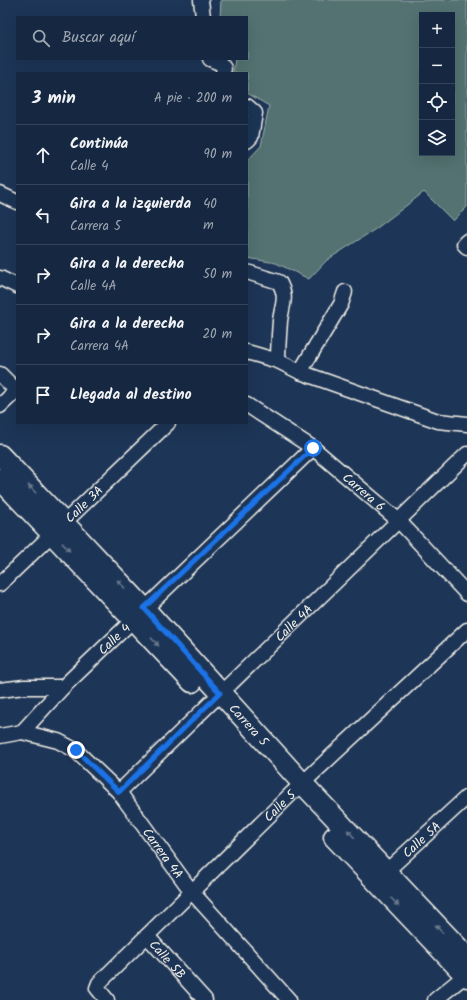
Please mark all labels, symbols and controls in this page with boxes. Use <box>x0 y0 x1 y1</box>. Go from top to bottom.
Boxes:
map controls <box>419 12 455 156</box>
button: + <box>419 12 455 48</box>
search box <box>16 16 248 60</box>
text: Buscar aquí <box>62 26 135 50</box>
icon: search <box>30 27 52 49</box>
button: − <box>419 48 455 84</box>
button: locate <box>419 84 455 120</box>
text: 3 min <box>32 85 76 112</box>
text: A pie · 200 m <box>154 88 232 109</box>
button: layers <box>419 120 455 156</box>
text: Continúa <box>70 132 128 156</box>
icon: ahead <box>32 144 54 166</box>
text: 90 m <box>204 144 232 165</box>
text: Calle 4 <box>70 156 108 177</box>
text: Gira a la izquierda <box>70 192 191 216</box>
text: 40 m <box>203 194 217 236</box>
icon: left <box>32 204 54 226</box>
text: Carrera 5 <box>70 216 121 237</box>
text: Gira a la derecha <box>70 252 184 276</box>
icon: right <box>32 264 54 286</box>
text: 50 m <box>203 264 232 285</box>
text: Calle 4A <box>70 276 116 297</box>
text: Gira a la derecha <box>70 312 184 336</box>
icon: right <box>32 324 54 346</box>
text: 20 m <box>202 324 232 345</box>
text: Carrera 4A <box>70 336 129 357</box>
text: Llegada al destino <box>70 383 192 407</box>
icon: arrive <box>32 384 54 406</box>
route start <box>304 439 322 457</box>
street label: Carrera 6 <box>337 468 390 517</box>
street label: Calle 3A <box>61 481 109 529</box>
one-way arrow <box>27 484 37 494</box>
one-way arrow <box>61 542 71 552</box>
one-way arrow <box>117 579 126 588</box>
street label: Calle 4A <box>270 600 318 647</box>
street label: Calle 4 <box>94 619 136 661</box>
one-way arrow <box>150 637 160 647</box>
street label: Carrera 5 <box>223 699 274 752</box>
route end <box>67 741 85 759</box>
street label: Calle 5 <box>259 785 302 828</box>
street label: Calle 5A <box>398 817 446 864</box>
street label: Carrera 4A <box>136 824 188 884</box>
one-way arrow <box>346 829 355 839</box>
one-way arrow <box>390 897 400 907</box>
one-way arrow <box>435 924 444 934</box>
street label: Calle 5B <box>143 936 190 984</box>

